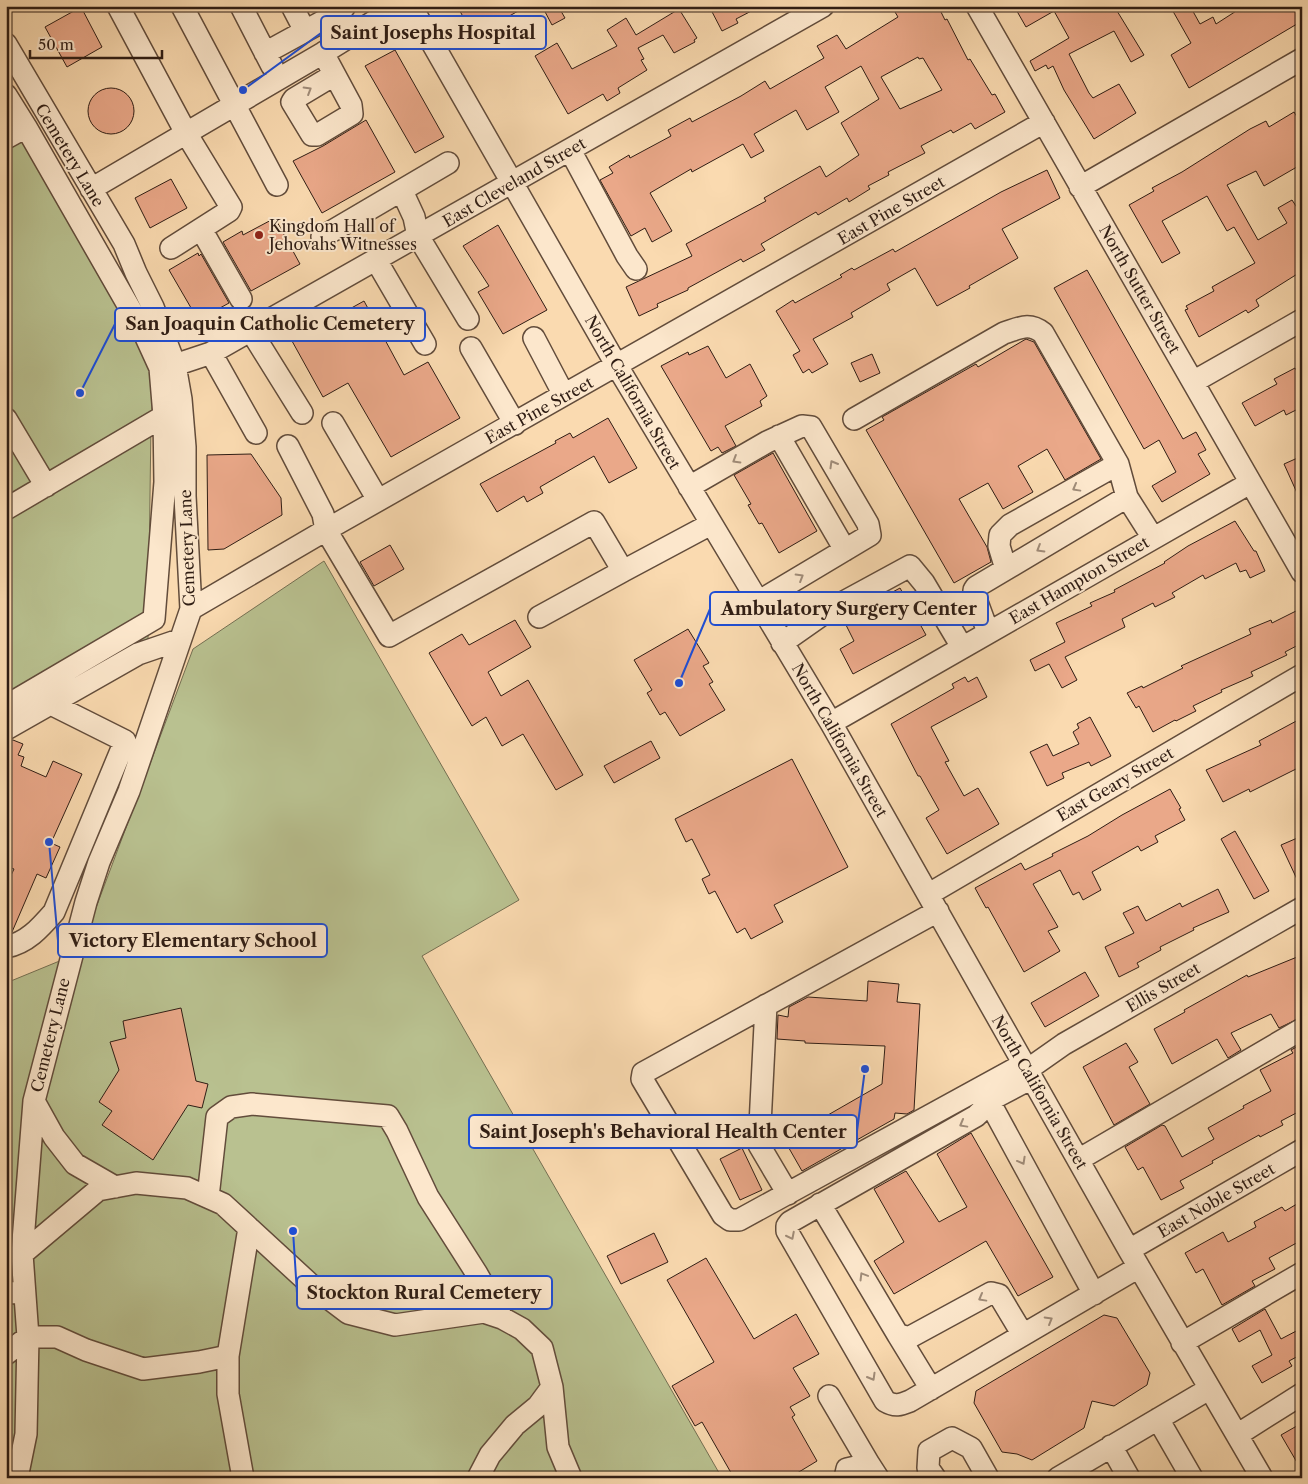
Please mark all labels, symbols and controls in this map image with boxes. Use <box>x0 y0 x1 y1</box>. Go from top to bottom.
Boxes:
callout: Saint Josephs Hospital <box>321 16 546 49</box>
text: Saint Josephs Hospital <box>330 22 536 44</box>
scale bar <box>30 28 162 60</box>
text: 50 m <box>38 35 74 54</box>
one-way arrow <box>303 87 312 97</box>
street label: Cemetery Lane <box>31 100 109 210</box>
street label: East Cleveland Street <box>439 133 589 231</box>
street label: East Pine Street <box>834 171 948 249</box>
place label: Kingdom Hall of Jehovahs Witnesses <box>266 216 417 254</box>
street label: North Sutter Street <box>1095 221 1185 357</box>
marker: Kingdom Hall of Jehovahs Witnesses <box>253 229 265 241</box>
callout: San Joaquin Catholic Cemetery <box>115 308 425 341</box>
street label: North California Street <box>581 311 685 473</box>
text: San Joaquin Catholic Cemetery <box>125 313 416 335</box>
street label: East Pine Street <box>482 372 597 448</box>
one-way arrow <box>733 454 742 464</box>
one-way arrow <box>829 460 839 469</box>
one-way arrow <box>1072 482 1081 492</box>
street label: Cemetery Lane <box>175 489 199 607</box>
street label: East Hampton Street <box>1006 532 1153 628</box>
one-way arrow <box>1037 542 1046 552</box>
one-way arrow <box>794 573 803 583</box>
callout: Ambulatory Surgery Center <box>710 592 988 625</box>
text: Ambulatory Surgery Center <box>720 598 977 620</box>
street label: North California Street <box>788 659 892 821</box>
street label: East Geary Street <box>1053 742 1177 825</box>
callout: Victory Elementary School <box>58 924 327 957</box>
text: Victory Elementary School <box>68 930 317 952</box>
street label: Ellis Street <box>1122 958 1204 1016</box>
street label: Cemetery Lane <box>26 976 74 1094</box>
street label: North California Street <box>988 1011 1092 1173</box>
callout: Saint Joseph's Behavioral Health Center <box>469 1115 857 1148</box>
one-way arrow <box>959 1118 968 1128</box>
text: Saint Joseph's Behavioral Health Center <box>479 1121 847 1143</box>
one-way arrow <box>1015 1156 1025 1165</box>
street label: East Noble Street <box>1154 1158 1278 1242</box>
one-way arrow <box>785 1231 795 1240</box>
one-way arrow <box>859 1272 869 1281</box>
callout: Stockton Rural Cemetery <box>297 1276 552 1309</box>
text: Stockton Rural Cemetery <box>307 1282 542 1304</box>
one-way arrow <box>978 1292 987 1302</box>
one-way arrow <box>1043 1316 1052 1326</box>
one-way arrow <box>865 1372 875 1381</box>

